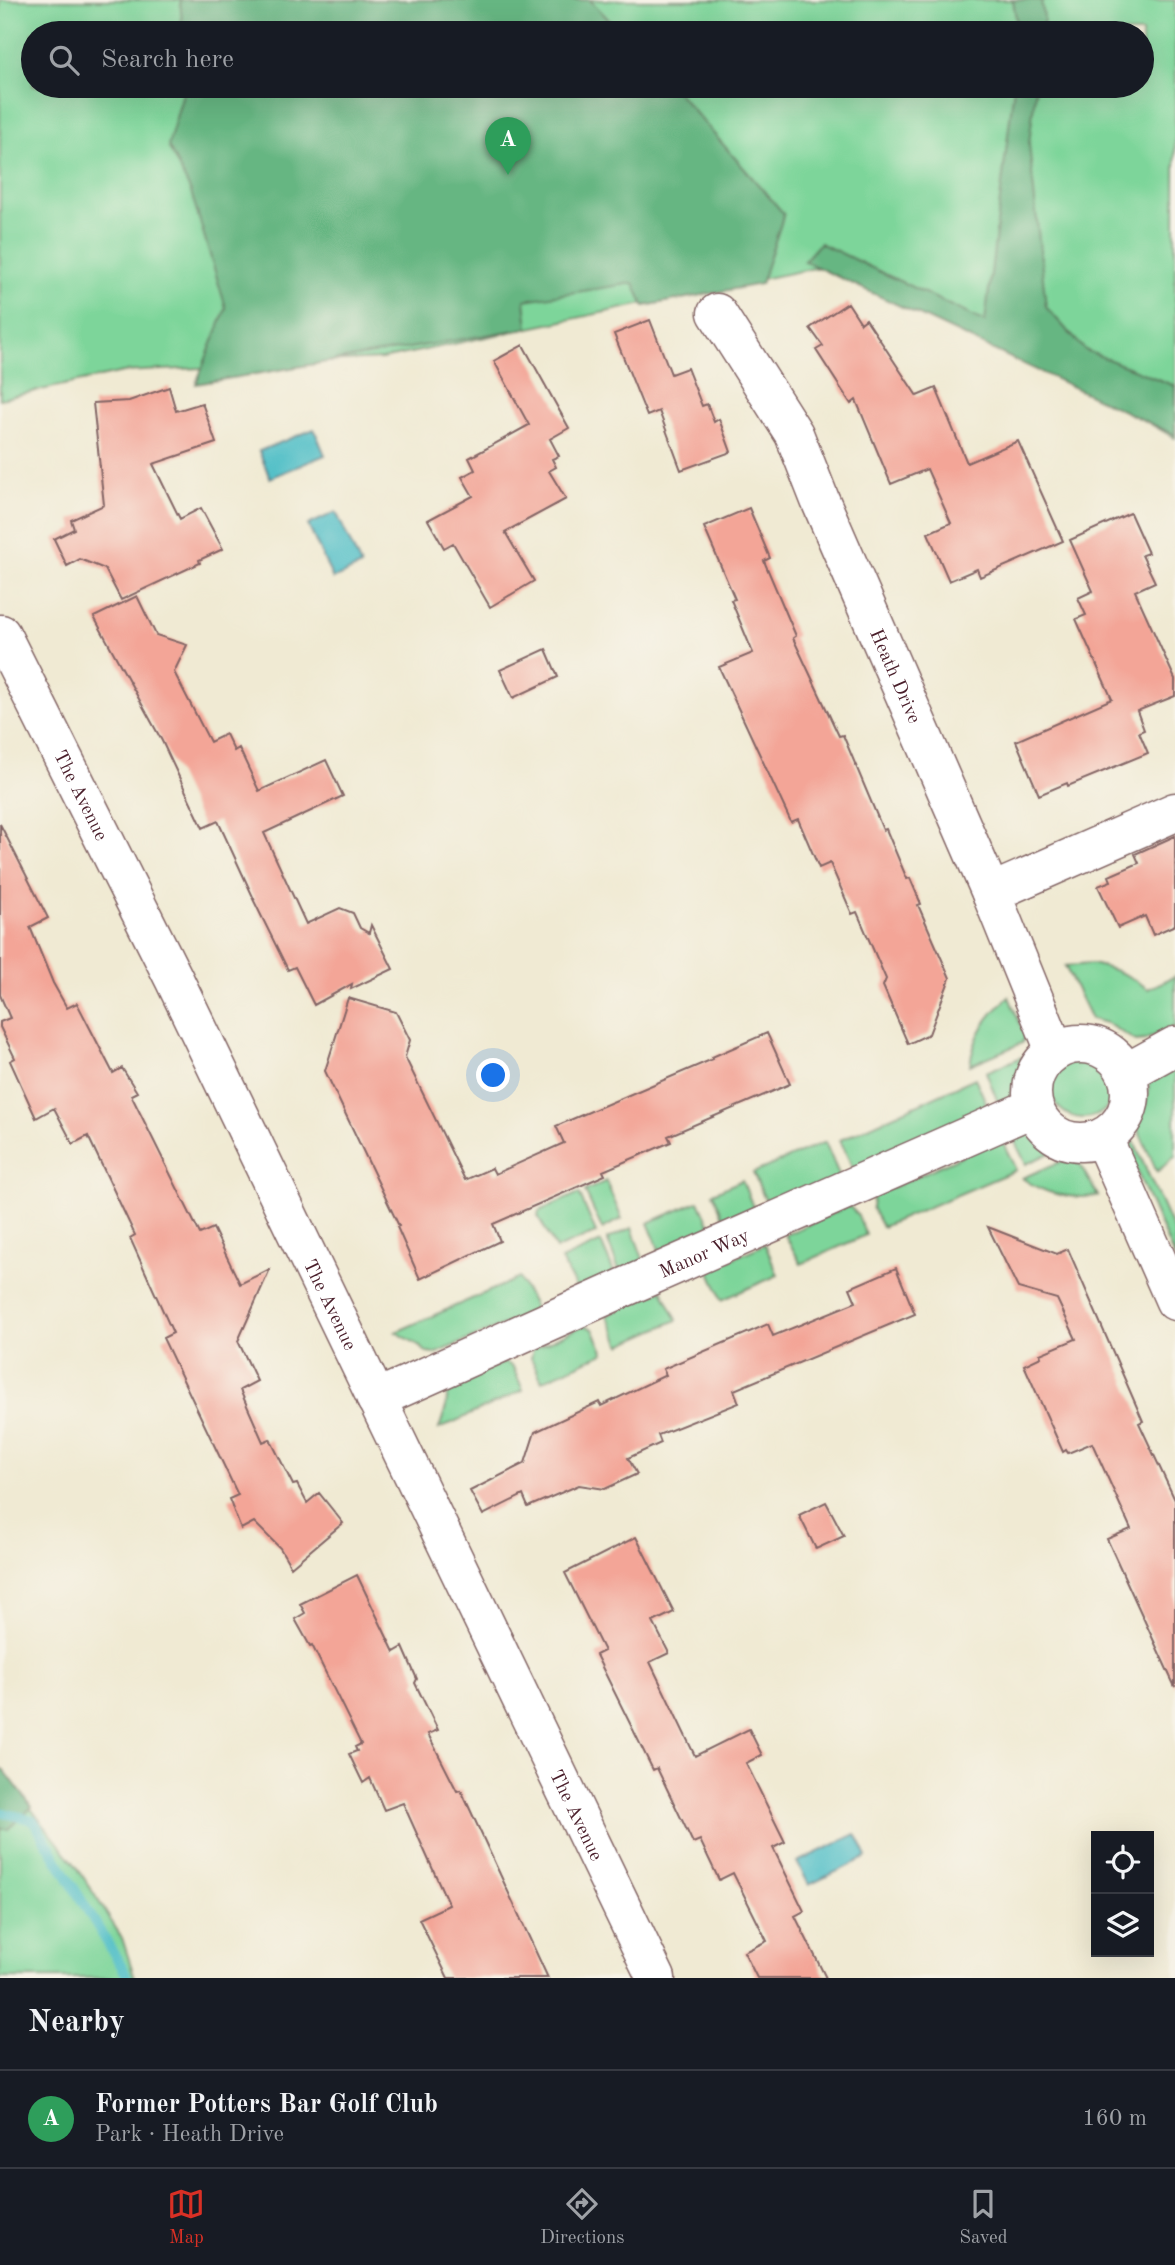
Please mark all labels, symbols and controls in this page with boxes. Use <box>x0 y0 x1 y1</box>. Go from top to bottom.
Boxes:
search box <box>21 21 1154 98</box>
icon: search <box>45 41 83 79</box>
text: Search here <box>101 47 234 73</box>
pin: A <box>485 117 531 175</box>
street label: Heath Drive <box>865 627 923 727</box>
street label: The Avenue <box>49 748 110 844</box>
your location <box>476 1058 510 1092</box>
street label: Manor Way <box>657 1227 753 1283</box>
street label: The Avenue <box>299 1257 359 1354</box>
street label: The Avenue <box>545 1767 605 1864</box>
map controls <box>1091 1831 1154 1957</box>
button: locate <box>1091 1831 1154 1894</box>
button: layers <box>1091 1894 1154 1957</box>
text: Nearby <box>28 2008 125 2038</box>
text: Former Potters Bar Golf Club <box>95 2092 438 2118</box>
text: A <box>42 2107 60 2130</box>
text: 160 m <box>1082 2107 1147 2130</box>
text: Park · Heath Drive <box>95 2123 284 2146</box>
tab: Map <box>167 2185 205 2250</box>
tab: Directions <box>540 2185 625 2250</box>
tab: Saved <box>959 2185 1008 2250</box>

